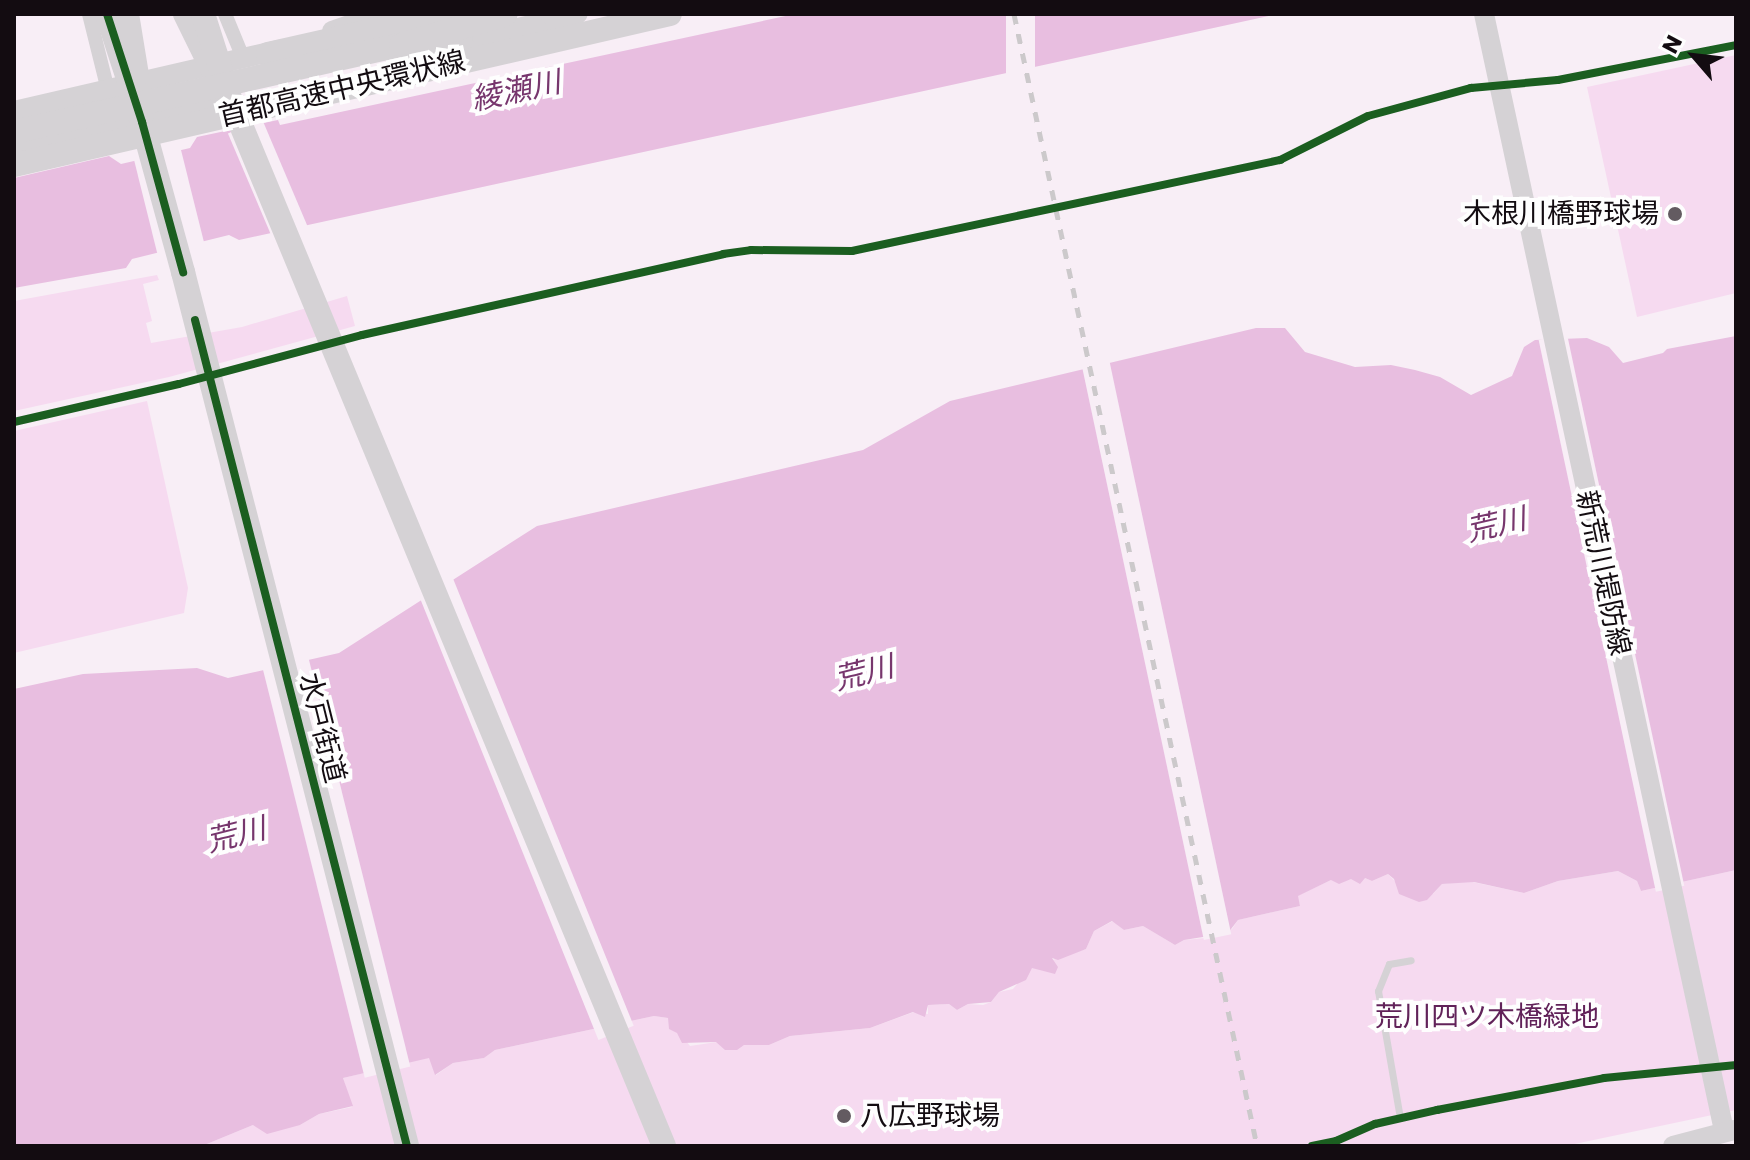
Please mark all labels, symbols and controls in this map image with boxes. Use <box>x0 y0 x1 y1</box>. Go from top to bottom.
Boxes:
north arrow <box>1654 16 1734 96</box>
text: N <box>1655 30 1690 59</box>
street label: 首都高速中央環状線 <box>215 44 469 134</box>
water label: 綾瀬川 <box>468 64 564 118</box>
place label: 木根川橋野球場 <box>1463 197 1659 231</box>
marker: 木根川橋野球場 <box>1666 205 1684 223</box>
street label: 新荒川堤防線 <box>1569 487 1637 659</box>
water label: 荒川 <box>1463 501 1529 549</box>
water label: 荒川 <box>831 648 897 698</box>
street label: 水戸街道 <box>292 670 352 786</box>
water label: 荒川 <box>203 810 269 860</box>
park label: 荒川四ツ木橋緑地 <box>1375 1000 1599 1034</box>
place label: 八広野球場 <box>860 1099 1000 1133</box>
marker: 八広野球場 <box>835 1107 853 1125</box>

